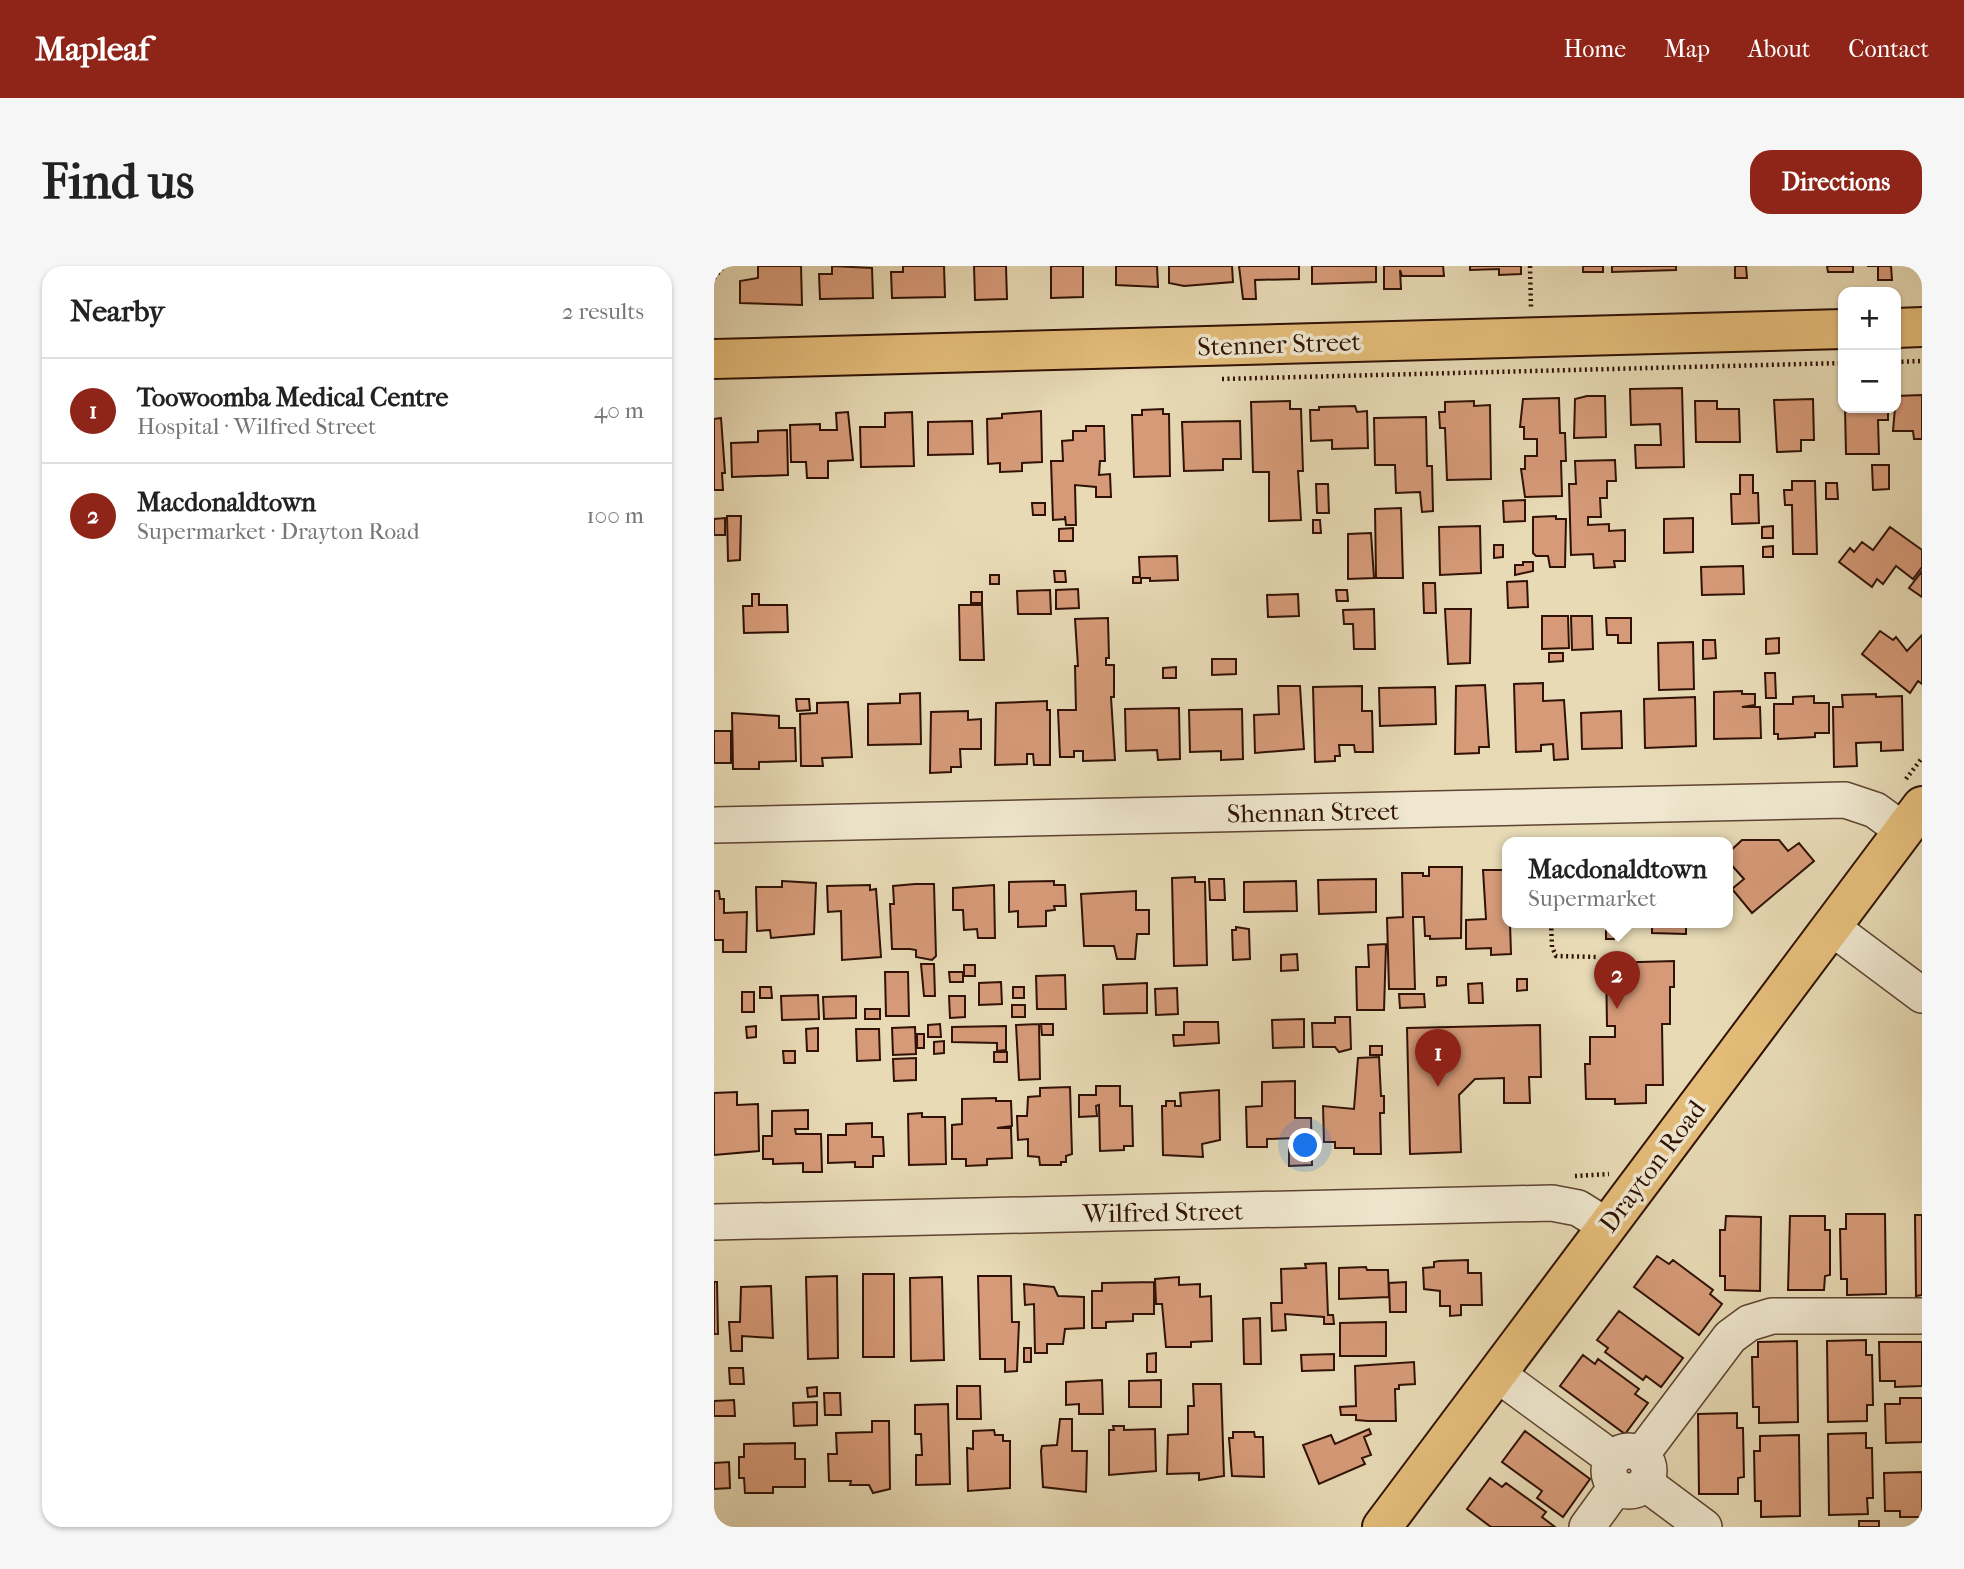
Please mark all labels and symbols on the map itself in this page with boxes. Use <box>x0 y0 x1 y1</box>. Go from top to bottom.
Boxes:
street label: Stenner Street <box>1197 326 1362 363</box>
street label: Shennan Street <box>1227 795 1400 830</box>
pin: 2 <box>1594 951 1640 1009</box>
pin: 1 <box>1415 1029 1461 1087</box>
street label: Drayton Road <box>1593 1094 1713 1238</box>
your location <box>1288 1128 1322 1162</box>
street label: Wilfred Street <box>1081 1196 1244 1229</box>

